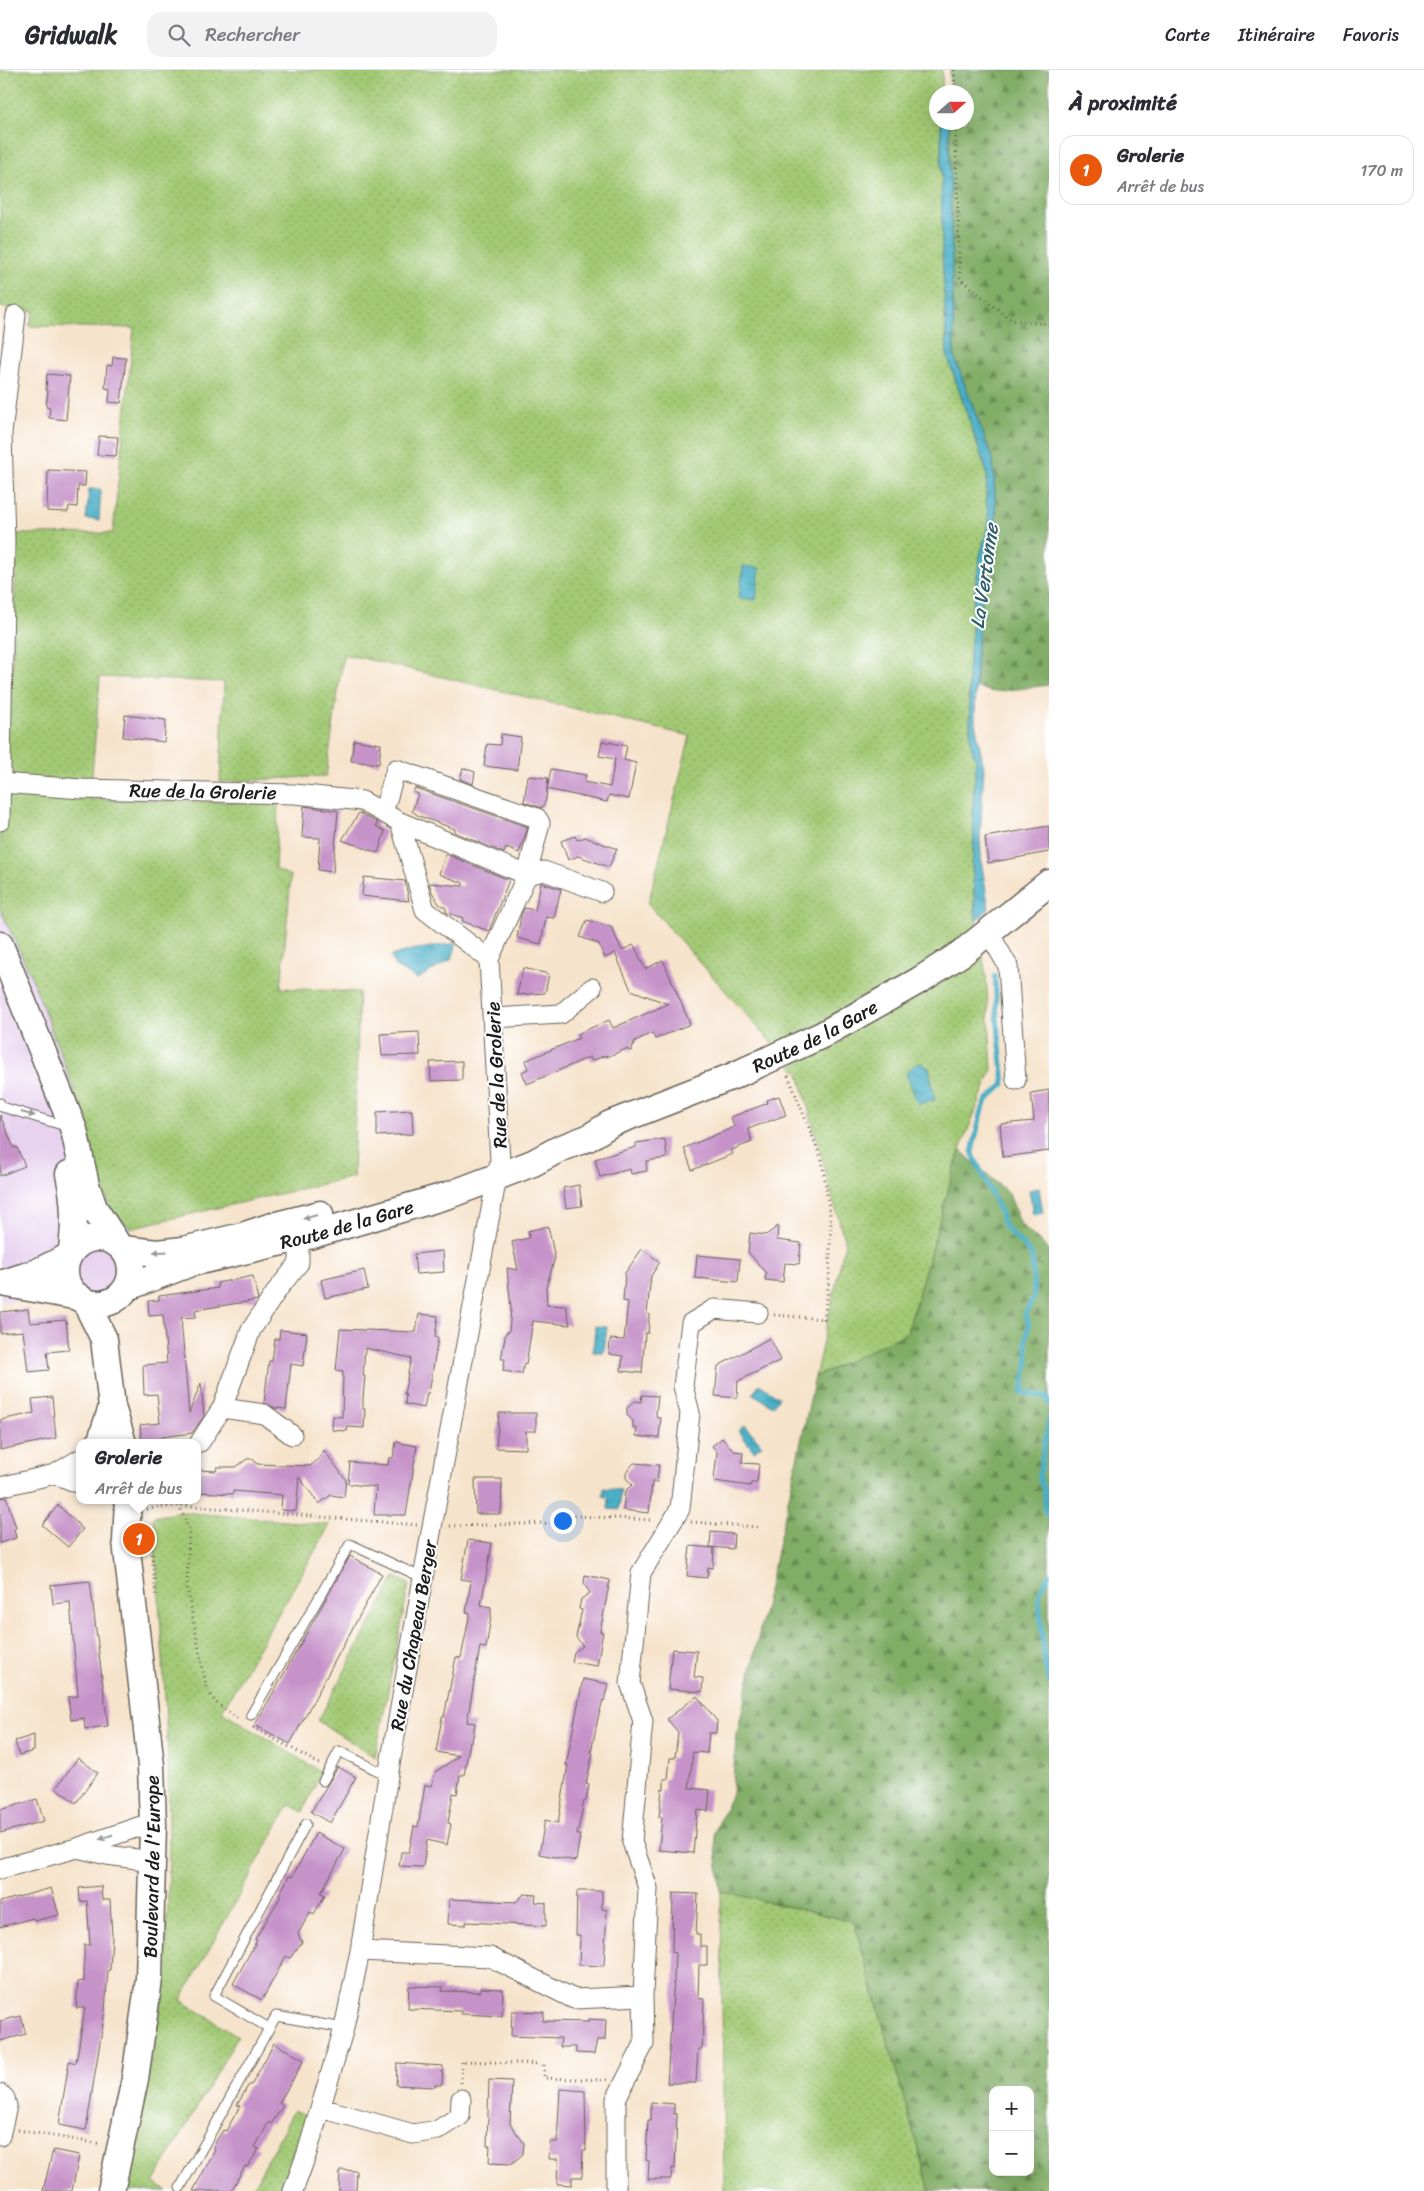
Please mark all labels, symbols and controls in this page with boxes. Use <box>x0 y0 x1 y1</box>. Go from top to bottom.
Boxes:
search box <box>147 12 497 57</box>
text: Gridwalk <box>25 14 117 56</box>
text: Rechercher <box>205 18 300 51</box>
text: Carte <box>1165 19 1210 51</box>
text: Itinéraire <box>1238 19 1315 51</box>
text: Favoris <box>1343 19 1399 51</box>
icon: search <box>165 21 193 49</box>
text: À proximité <box>1069 84 1177 122</box>
north arrow <box>929 85 974 130</box>
text: Grolerie <box>1117 139 1184 172</box>
text: 1 <box>1083 156 1089 185</box>
text: 170 m <box>1360 156 1403 185</box>
text: Arrêt de bus <box>1117 172 1204 201</box>
water label: La Vertonne <box>960 520 1009 631</box>
street label: Rue de la Grolerie <box>129 774 277 809</box>
street label: Route de la Gare <box>747 991 884 1082</box>
street label: Rue de la Grolerie <box>476 1000 517 1149</box>
one-way arrow <box>21 1111 36 1119</box>
street label: Route de la Gare <box>277 1190 418 1259</box>
one-way arrow <box>302 1213 317 1221</box>
one-way arrow <box>152 1248 168 1256</box>
popup <box>76 1439 201 1504</box>
text: Grolerie <box>95 1441 162 1474</box>
text: Arrêt de bus <box>95 1474 182 1503</box>
your location <box>550 1508 576 1534</box>
pin: 1 <box>123 1520 155 1558</box>
street label: Rue du Chapeau Berger <box>380 1536 447 1733</box>
street label: Boulevard de l'Europe <box>134 1774 170 1958</box>
one-way arrow <box>98 1833 113 1841</box>
map controls <box>989 2086 1034 2176</box>
button: + <box>989 2086 1034 2131</box>
button: − <box>989 2131 1034 2176</box>

